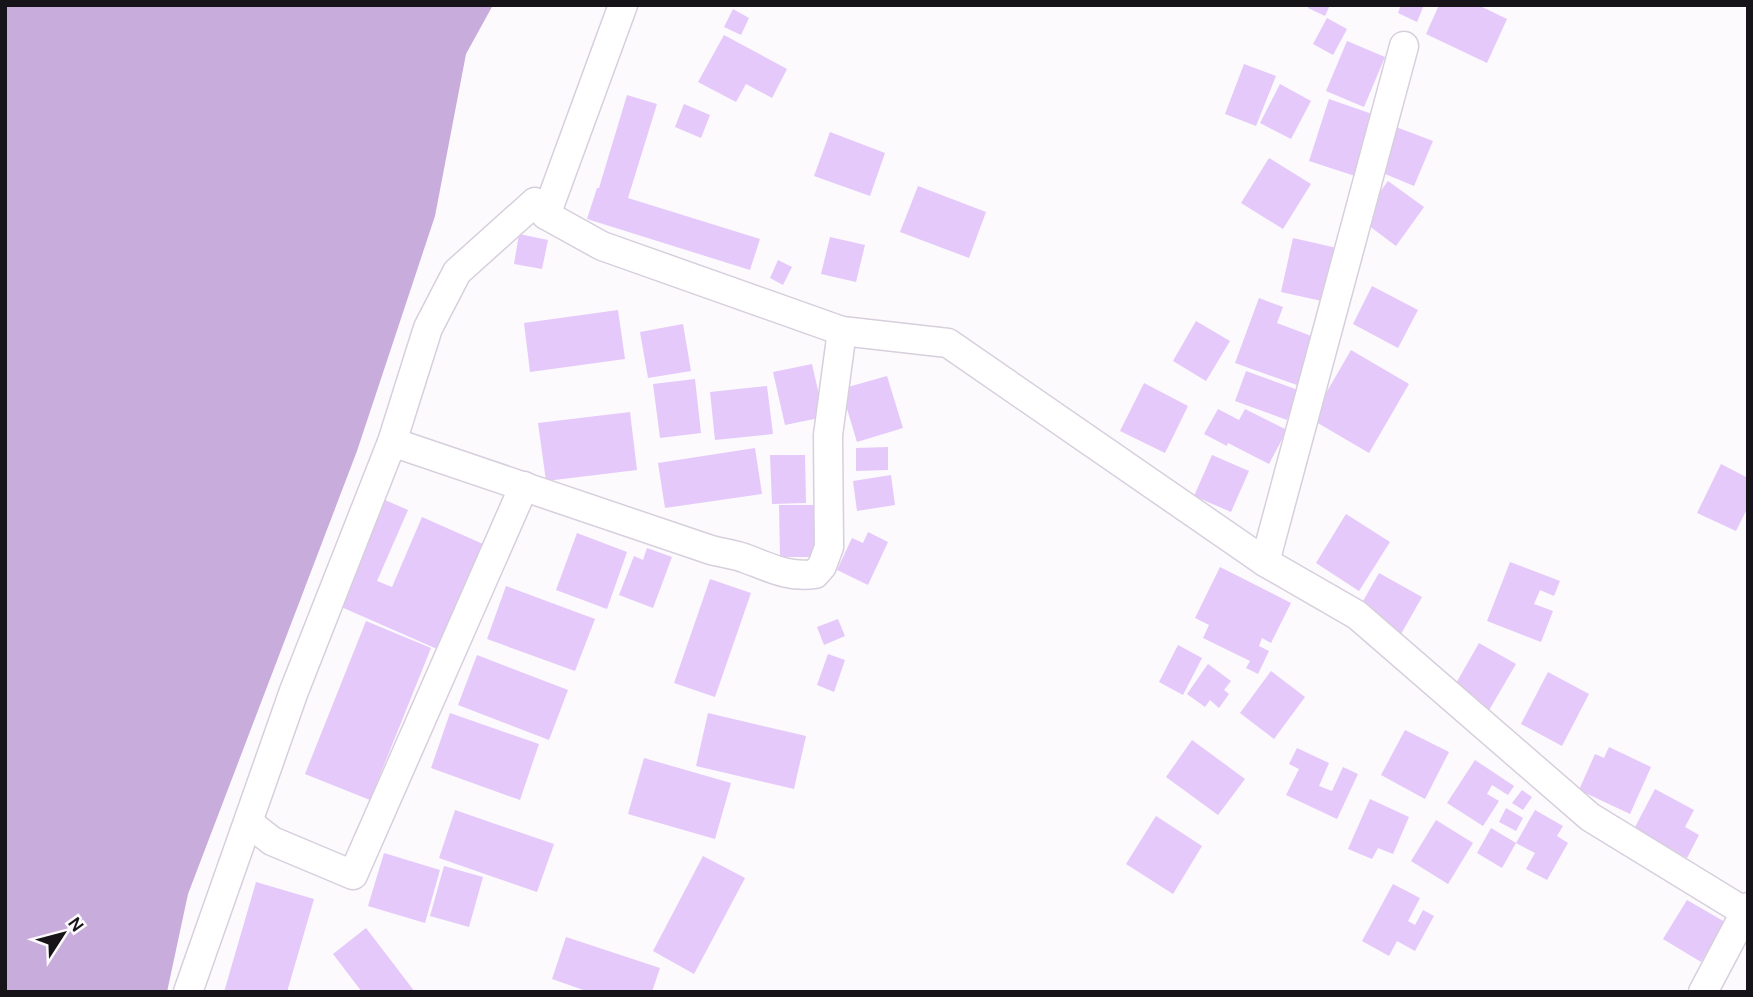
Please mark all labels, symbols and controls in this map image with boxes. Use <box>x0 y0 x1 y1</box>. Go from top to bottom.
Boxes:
north arrow <box>28 899 98 969</box>
text: N <box>63 913 89 937</box>

